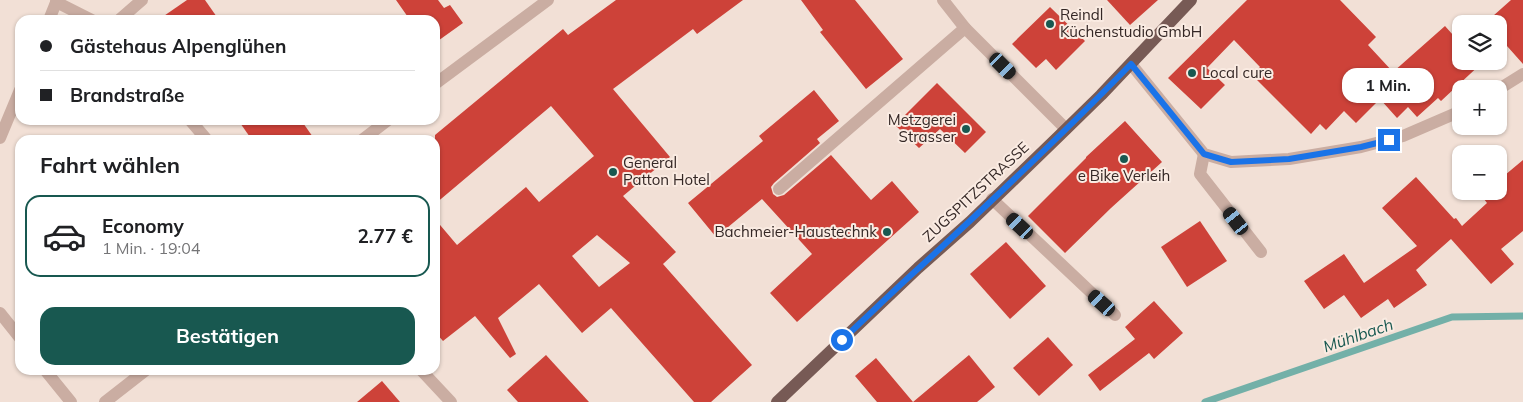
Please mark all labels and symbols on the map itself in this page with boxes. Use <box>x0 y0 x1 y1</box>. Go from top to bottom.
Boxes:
place label: Reindl Küchenstudio GmbH <box>1060 5 1202 41</box>
marker: Reindl Küchenstudio GmbH <box>1044 18 1056 30</box>
car <box>987 50 1018 82</box>
place label: Local cure <box>1202 63 1272 82</box>
marker: Local cure <box>1186 67 1198 79</box>
callout: 1 Min. <box>1343 68 1435 102</box>
place label: Metzgerei Strasser <box>888 110 957 146</box>
marker: Metzgerei Strasser <box>960 123 972 135</box>
route end <box>1378 129 1400 151</box>
street label: ZUGSPITZSTRASSE <box>919 137 1033 246</box>
place label: General Patton Hotel <box>623 153 710 189</box>
marker: e Bike Verleih <box>1118 153 1130 165</box>
marker: General Patton Hotel <box>607 166 619 178</box>
place label: e Bike Verleih <box>1078 166 1170 185</box>
car <box>1220 205 1251 237</box>
car <box>1003 210 1036 242</box>
place label: Bachmeier-Haustechnk <box>714 222 877 241</box>
marker: Bachmeier-Haustechnk <box>881 226 893 238</box>
car <box>1085 287 1118 319</box>
water label: Mühlbach <box>1320 314 1396 356</box>
route start <box>831 329 853 351</box>

